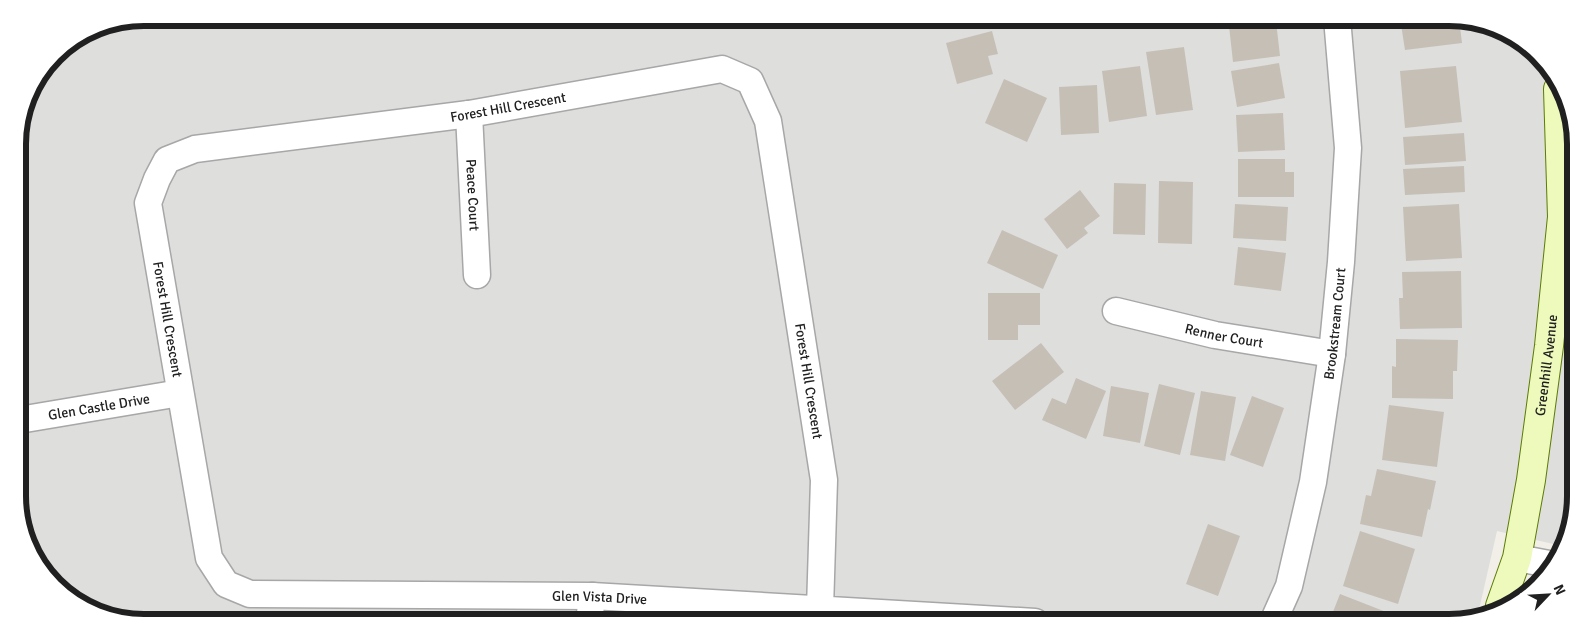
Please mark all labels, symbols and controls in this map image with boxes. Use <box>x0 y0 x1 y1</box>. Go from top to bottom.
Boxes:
street label: Forest Hill Crescent <box>449 89 567 126</box>
street label: Peace Court <box>462 159 483 231</box>
street label: Forest Hill Crescent <box>149 260 186 379</box>
street label: Brookstream Court <box>1320 267 1349 381</box>
street label: Greenhill Avenue <box>1532 314 1561 417</box>
street label: Renner Court <box>1183 320 1265 352</box>
street label: Forest Hill Crescent <box>791 322 826 440</box>
street label: Glen Castle Drive <box>47 390 151 424</box>
north arrow <box>1523 570 1573 620</box>
text: N <box>1550 582 1569 598</box>
street label: Glen Vista Drive <box>552 588 648 608</box>

